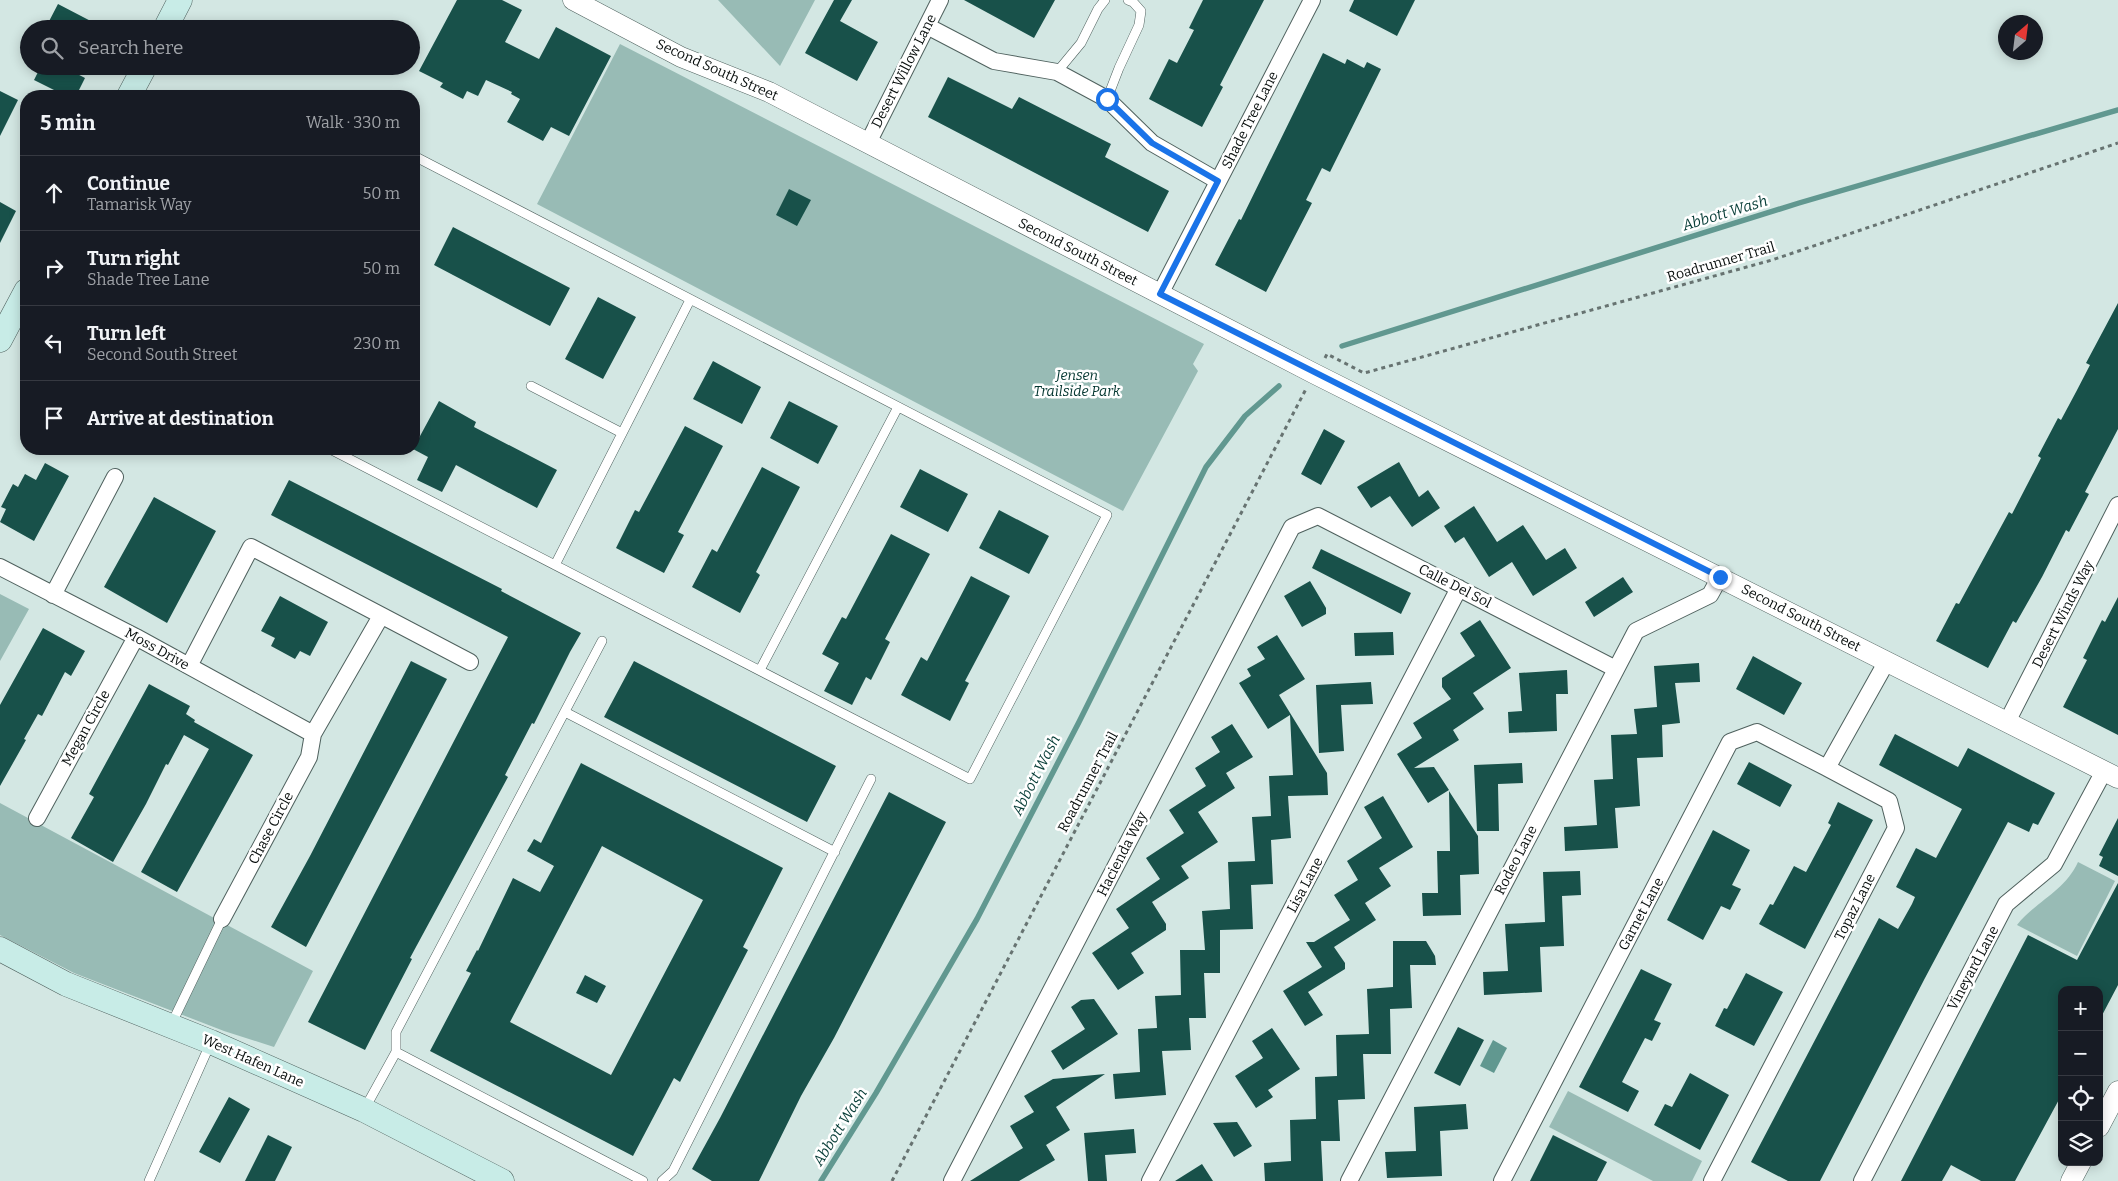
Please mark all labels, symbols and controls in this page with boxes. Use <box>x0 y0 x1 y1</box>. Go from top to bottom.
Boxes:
street label: Desert Willow Lane <box>868 11 940 131</box>
north arrow <box>1998 15 2043 60</box>
search box <box>20 20 420 75</box>
icon: search <box>38 34 66 62</box>
street label: Second South Street <box>653 35 781 105</box>
text: Search here <box>78 36 183 59</box>
street label: Shade Tree Lane <box>1218 68 1282 172</box>
route start <box>1096 88 1119 111</box>
text: 5 min <box>40 110 96 136</box>
text: Walk · 330 m <box>306 113 400 132</box>
text: Continue <box>87 172 170 195</box>
icon: ahead <box>40 179 68 207</box>
text: 50 m <box>363 184 400 203</box>
water label: Abbott Wash <box>1679 192 1770 235</box>
text: Tamarisk Way <box>87 195 192 214</box>
street label: Second South Street <box>1015 215 1141 289</box>
street label: Roadrunner Trail <box>1665 238 1777 286</box>
text: Turn right <box>87 247 180 270</box>
icon: right <box>40 254 68 282</box>
text: 50 m <box>363 259 400 278</box>
text: Shade Tree Lane <box>87 270 209 289</box>
text: Turn left <box>87 322 166 345</box>
icon: left <box>40 329 68 357</box>
text: 230 m <box>353 334 400 353</box>
text: Second South Street <box>87 345 238 364</box>
park label: Jensen Trailside Park <box>1034 367 1121 400</box>
icon: arrive <box>40 404 68 432</box>
text: Arrive at destination <box>87 407 274 430</box>
street label: Desert Winds Way <box>2029 557 2098 671</box>
street label: Calle Del Sol <box>1416 560 1494 612</box>
route end <box>1709 566 1732 589</box>
street label: Second South Street <box>1738 581 1864 655</box>
street label: Moss Drive <box>122 624 192 674</box>
street label: Megan Circle <box>58 687 114 769</box>
street label: Roadrunner Trail <box>1054 729 1122 835</box>
water label: Abbott Wash <box>1008 732 1064 819</box>
street label: Chase Circle <box>245 789 297 867</box>
street label: Hacienda Way <box>1093 808 1151 899</box>
street label: Rodeo Lane <box>1491 822 1541 898</box>
street label: Lisa Lane <box>1283 854 1327 916</box>
street label: Topaz Lane <box>1831 871 1879 943</box>
street label: Garnet Lane <box>1615 875 1667 953</box>
street label: Vineyard Lane <box>1944 923 2002 1013</box>
map controls <box>2058 986 2103 1166</box>
button: + <box>2058 986 2103 1031</box>
street label: West Hafen Lane <box>199 1031 307 1091</box>
button: − <box>2058 1031 2103 1076</box>
button: locate <box>2058 1076 2103 1121</box>
water label: Abbott Wash <box>809 1085 871 1170</box>
button: layers <box>2058 1121 2103 1166</box>

